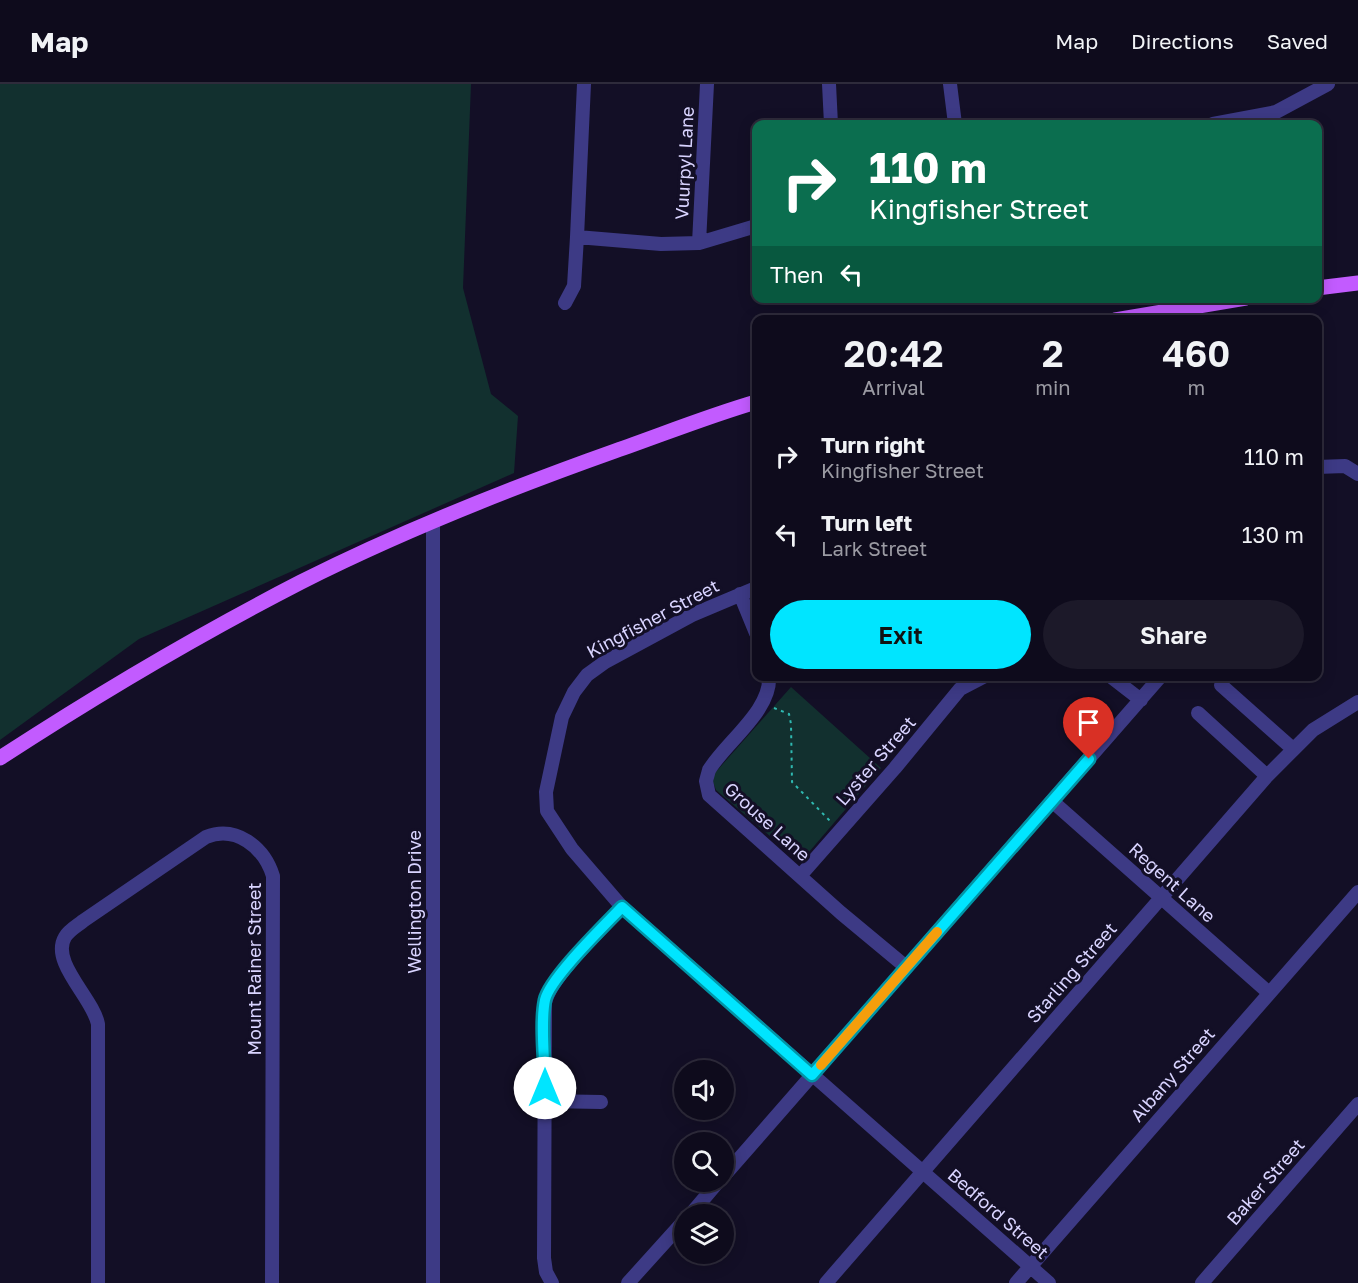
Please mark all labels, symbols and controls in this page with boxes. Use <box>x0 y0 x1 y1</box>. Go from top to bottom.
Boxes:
text: Map <box>30 25 88 58</box>
text: Map <box>1055 28 1098 54</box>
text: Directions <box>1131 28 1234 54</box>
text: Saved <box>1267 28 1328 54</box>
street label: Vuurpyl Lane <box>670 106 698 220</box>
text: 110 m <box>869 142 987 192</box>
icon: right <box>770 144 848 222</box>
text: Kingfisher Street <box>869 193 1089 225</box>
icon: left <box>835 258 868 291</box>
text: Then <box>770 261 823 288</box>
text: 20:42 <box>844 332 944 375</box>
text: 2 <box>1042 332 1064 375</box>
text: 460 <box>1162 332 1230 375</box>
text: Arrival <box>862 375 925 399</box>
text: min <box>1035 375 1071 399</box>
text: m <box>1187 375 1205 399</box>
text: Turn right <box>821 431 925 458</box>
icon: right <box>770 440 803 473</box>
text: 110 m <box>1244 443 1304 470</box>
text: Kingfisher Street <box>821 458 984 482</box>
text: Turn left <box>821 509 912 536</box>
icon: left <box>770 518 803 551</box>
text: 130 m <box>1242 521 1304 548</box>
text: Lark Street <box>821 536 927 560</box>
street label: Kingfisher Street <box>583 574 722 662</box>
button: Exit <box>770 600 1031 669</box>
button: Share <box>1043 600 1304 669</box>
pin <box>1063 697 1114 759</box>
icon: arrive <box>1072 706 1105 739</box>
street label: Lyster Street <box>831 711 920 809</box>
street label: Grouse Lane <box>720 777 815 866</box>
street label: Wellington Drive <box>403 830 425 974</box>
street label: Regent Lane <box>1125 838 1220 927</box>
street label: Mount Rainer Street <box>243 882 265 1056</box>
street label: Starling Street <box>1022 918 1121 1027</box>
street label: Albany Street <box>1125 1023 1219 1126</box>
position arrow <box>513 1056 577 1120</box>
map controls <box>674 1060 734 1264</box>
button: sound <box>674 1060 734 1120</box>
button: search <box>674 1132 734 1192</box>
street label: Baker Street <box>1222 1134 1309 1229</box>
street label: Bedford Street <box>944 1163 1054 1263</box>
button: layers <box>674 1204 734 1264</box>

